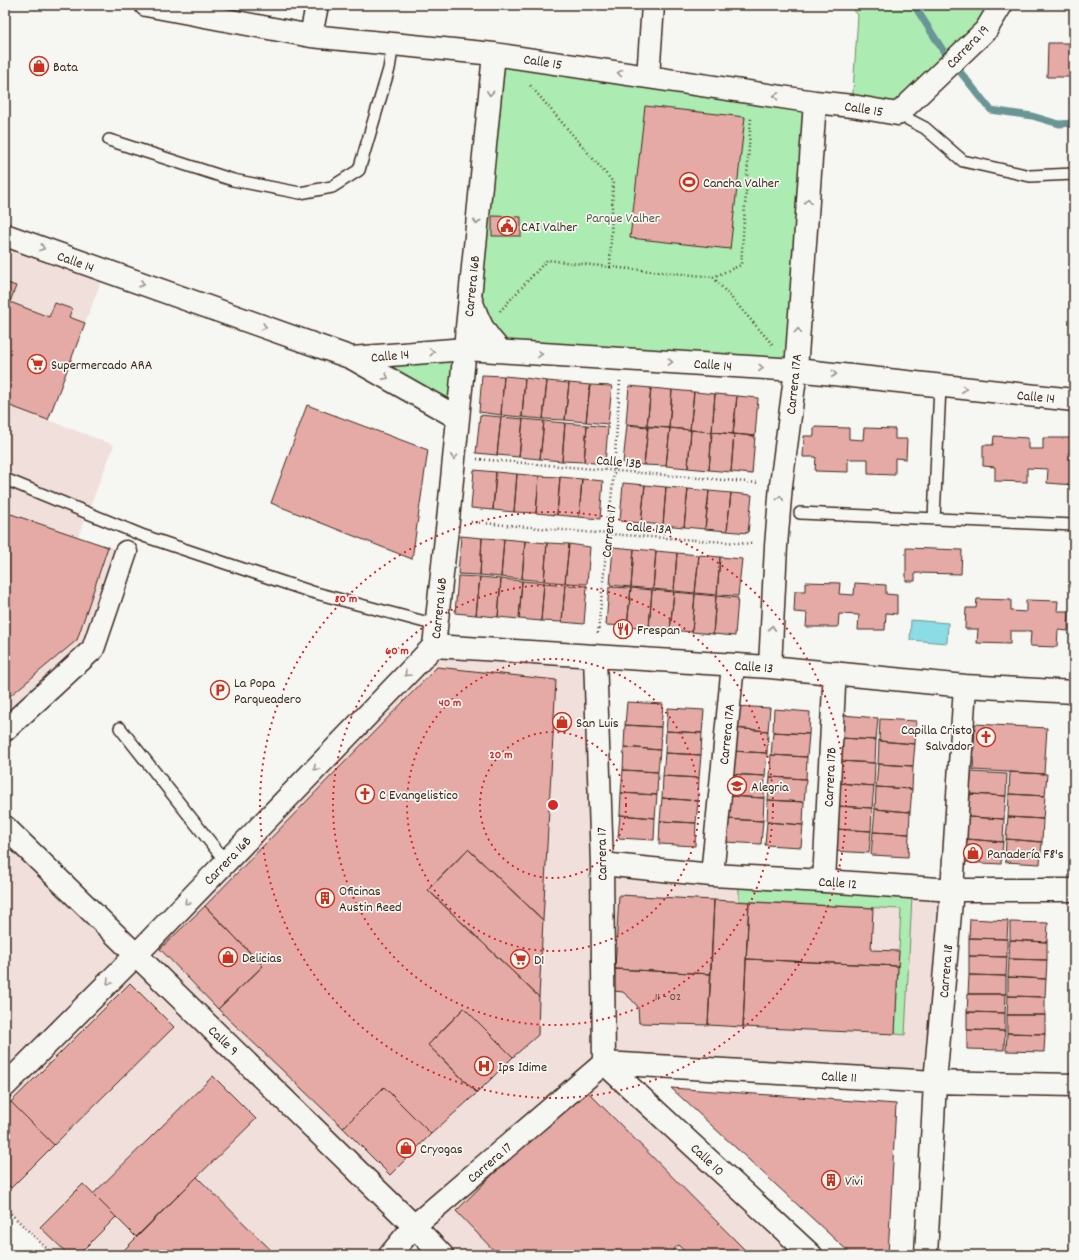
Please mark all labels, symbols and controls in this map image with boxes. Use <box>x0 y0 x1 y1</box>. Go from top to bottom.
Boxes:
street label: Carrera 19 <box>942 21 995 74</box>
street label: Calle 15 <box>522 50 564 76</box>
shop icon: Bata <box>28 55 50 77</box>
place label: Bata <box>53 58 78 78</box>
one-way arrow <box>617 69 623 78</box>
one-way arrow <box>486 90 495 96</box>
one-way arrow <box>773 92 780 101</box>
street label: Calle 15 <box>843 97 885 123</box>
sports icon: Cancha Valher <box>678 171 700 193</box>
place label: Cancha Valher <box>703 174 780 194</box>
one-way arrow <box>803 198 812 204</box>
park label: Parque Valher <box>586 209 661 229</box>
public building icon: CAI Valher <box>496 215 518 237</box>
place label: CAI Valher <box>521 218 578 238</box>
one-way arrow <box>473 219 482 225</box>
one-way arrow <box>38 244 45 252</box>
street label: Calle 14 <box>54 247 97 279</box>
street label: Carrera 16B <box>460 254 486 318</box>
one-way arrow <box>138 280 145 288</box>
one-way arrow <box>261 323 268 331</box>
one-way arrow <box>794 328 803 334</box>
street label: Calle 14 <box>370 345 410 369</box>
one-way arrow <box>429 347 435 356</box>
one-way arrow <box>537 349 543 358</box>
street label: Carrera 17A <box>782 352 808 416</box>
supermarket icon: Supermercado ARA <box>26 353 48 375</box>
street label: Calle 14 <box>693 355 733 377</box>
place label: Supermercado ARA <box>51 356 153 376</box>
one-way arrow <box>667 357 673 366</box>
one-way arrow <box>758 363 764 372</box>
one-way arrow <box>831 370 837 379</box>
one-way arrow <box>381 373 389 380</box>
one-way arrow <box>960 384 967 393</box>
street label: Calle 14 <box>1016 386 1056 410</box>
street label: Calle 13B <box>595 451 643 475</box>
one-way arrow <box>450 454 459 460</box>
one-way arrow <box>776 495 785 502</box>
street label: Carrera 17 <box>597 504 623 559</box>
street label: Calle 13A <box>625 517 673 541</box>
street label: Carrera 16B <box>427 576 453 640</box>
text: 80 m <box>335 591 357 608</box>
restaurant icon: Frespan <box>612 618 634 640</box>
place label: Frespan <box>637 621 680 641</box>
one-way arrow <box>768 625 777 631</box>
text: 60 m <box>385 643 409 660</box>
street label: Calle 13 <box>734 657 774 679</box>
one-way arrow <box>404 669 411 677</box>
place label: La Popa Parqueadero <box>234 674 301 710</box>
parking icon: La Popa Parqueadero <box>209 679 231 701</box>
text: 40 m <box>439 695 461 712</box>
street label: Carrera 17A <box>715 702 741 766</box>
shop icon: San Luis <box>551 711 573 733</box>
place label: San Luis <box>576 714 619 734</box>
place label: Capilla Cristo Salvador <box>901 721 973 757</box>
church icon: Capilla Cristo Salvador <box>975 726 997 748</box>
street label: Carrera 17B <box>819 746 843 808</box>
text: 20 m <box>490 747 512 764</box>
one-way arrow <box>314 763 321 771</box>
school or university icon: Alegria <box>726 775 748 797</box>
place label: Alegria <box>751 778 789 798</box>
church icon: C Evangelistico <box>354 783 376 805</box>
place label: C Evangelistico <box>379 786 458 806</box>
centre of rings <box>546 798 560 812</box>
street label: Carrera 17 <box>593 827 613 881</box>
street label: Carrera 16B <box>200 832 257 890</box>
shop icon: Panadería F8's <box>962 842 984 864</box>
place label: Panadería F8's <box>987 845 1064 865</box>
street label: Calle 12 <box>818 873 858 895</box>
place label: Oficinas Austin Reed <box>339 882 402 918</box>
building icon: Oficinas Austin Reed <box>314 887 336 909</box>
one-way arrow <box>184 897 192 905</box>
street label: Carrera 18 <box>935 943 959 999</box>
shop icon: Delicias <box>217 946 239 968</box>
supermarket icon: D1 <box>509 948 531 970</box>
place label: Delicias <box>242 949 282 969</box>
place label: D1 <box>534 951 544 971</box>
one-way arrow <box>106 977 114 985</box>
house number: 11 - 02 <box>655 989 681 1006</box>
street label: Calle 9 <box>203 1022 242 1061</box>
hospital icon: Ips Idime <box>473 1055 495 1077</box>
place label: Ips Idime <box>498 1058 547 1078</box>
street label: Calle 11 <box>821 1067 857 1089</box>
shop icon: Cryogas <box>395 1137 417 1159</box>
street label: Carrera 17 <box>464 1138 517 1189</box>
street label: Calle 10 <box>685 1139 728 1181</box>
place label: Cryogas <box>420 1140 463 1160</box>
building icon: Vivi <box>820 1169 842 1191</box>
place label: Vivi <box>845 1172 863 1192</box>

